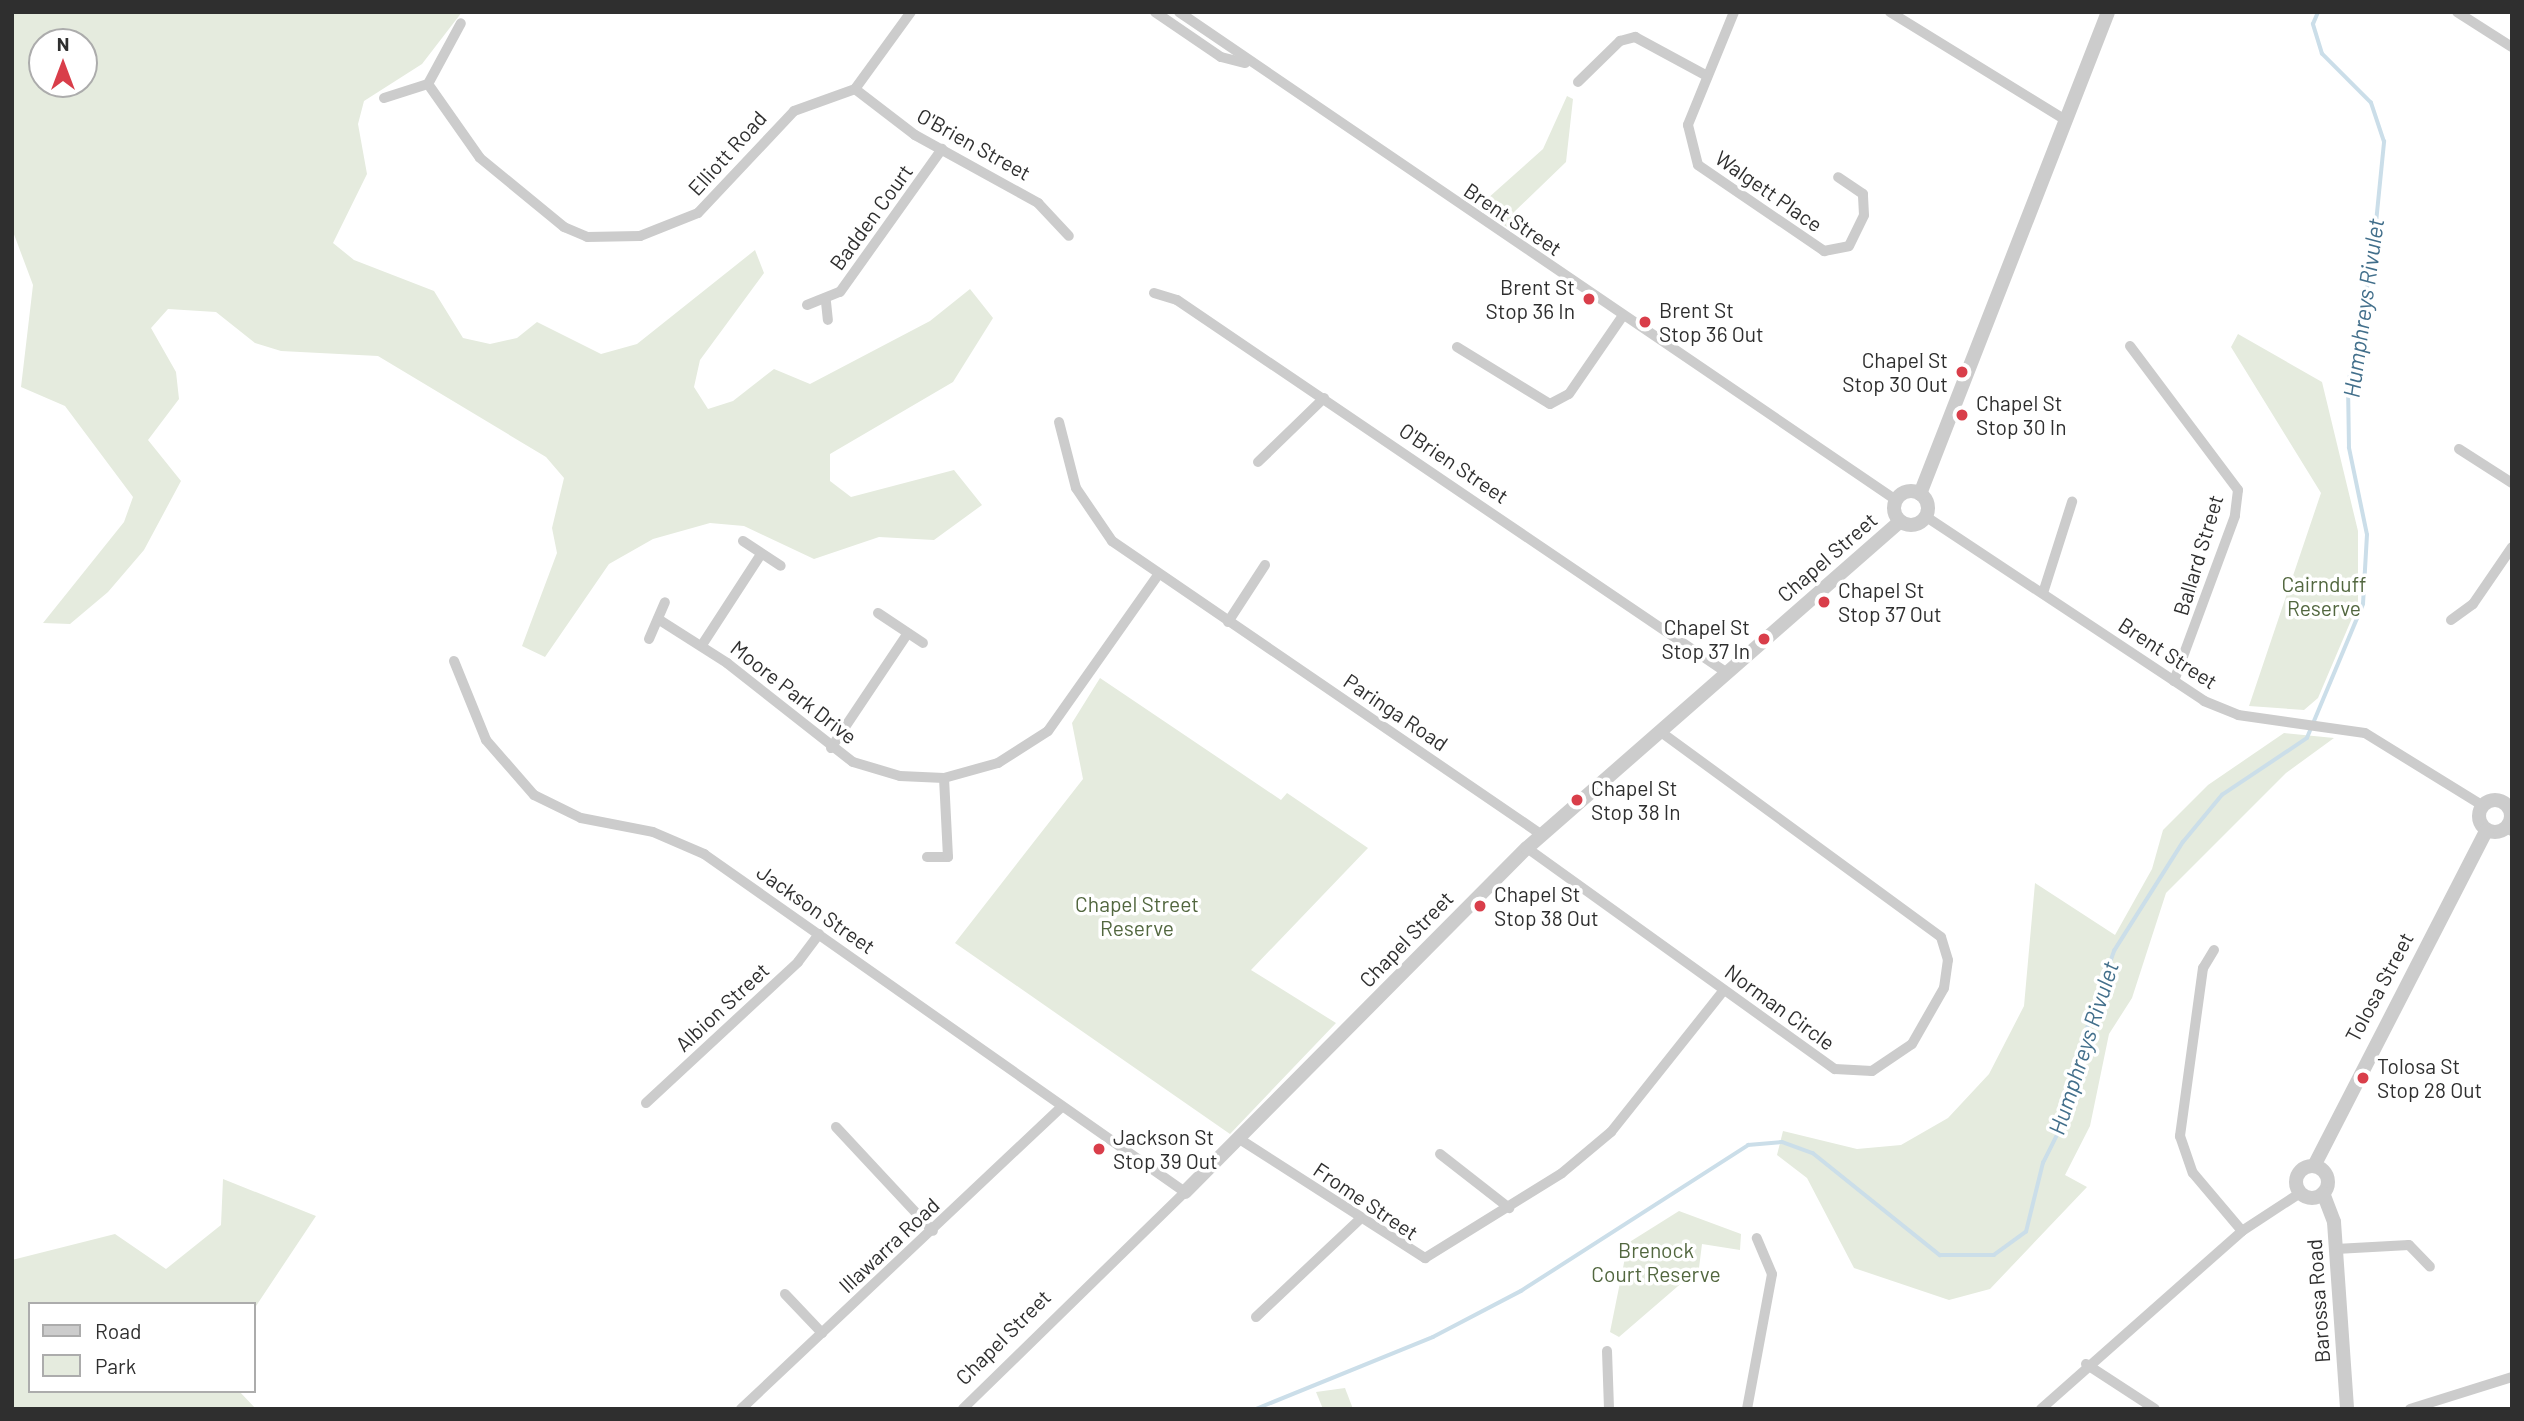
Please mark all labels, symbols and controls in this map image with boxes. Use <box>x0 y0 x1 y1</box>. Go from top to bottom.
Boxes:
north arrow <box>28 28 98 98</box>
text: N <box>57 32 69 55</box>
street label: O'Brien Street <box>913 102 1035 186</box>
street label: Elliott Road <box>683 106 771 200</box>
street label: Walgett Place <box>1711 145 1827 237</box>
street label: Badden Court <box>824 159 918 275</box>
street label: Brent Street <box>1459 177 1567 261</box>
water label: Humphreys Rivulet <box>2337 217 2389 399</box>
place label: Brent St Stop 36 In <box>1486 274 1575 324</box>
marker: Brent St Stop 36 In <box>1581 291 1597 307</box>
place label: Brent St Stop 36 Out <box>1659 297 1764 347</box>
marker: Brent St Stop 36 Out <box>1637 314 1653 330</box>
place label: Chapel St Stop 30 Out <box>1842 347 1948 397</box>
marker: Chapel St Stop 30 Out <box>1954 364 1970 380</box>
place label: Chapel St Stop 30 In <box>1976 390 2066 440</box>
marker: Chapel St Stop 30 In <box>1954 407 1970 423</box>
street label: O'Brien Street <box>1395 417 1513 509</box>
street label: Ballard Street <box>2168 492 2228 618</box>
street label: Chapel Street <box>1772 507 1882 607</box>
park label: Cairnduff Reserve <box>2281 571 2367 621</box>
place label: Chapel St Stop 37 Out <box>1838 577 1942 627</box>
marker: Chapel St Stop 37 Out <box>1816 594 1832 610</box>
street label: Brent Street <box>2114 612 2222 694</box>
place label: Chapel St Stop 37 In <box>1661 614 1750 664</box>
marker: Chapel St Stop 37 In <box>1756 631 1772 647</box>
street label: Moore Park Drive <box>726 635 862 749</box>
street label: Paringa Road <box>1339 668 1453 756</box>
place label: Chapel St Stop 38 In <box>1591 775 1681 825</box>
marker: Chapel St Stop 38 In <box>1569 792 1585 808</box>
street label: Jackson Street <box>752 859 880 959</box>
place label: Chapel St Stop 38 Out <box>1494 881 1599 931</box>
street label: Chapel Street <box>1354 886 1458 992</box>
park label: Chapel Street Reserve <box>1075 891 1199 941</box>
marker: Chapel St Stop 38 Out <box>1472 898 1488 914</box>
street label: Tolosa Street <box>2340 928 2418 1046</box>
street label: Albion Street <box>670 957 774 1057</box>
water label: Humphreys Rivulet <box>2042 958 2124 1138</box>
street label: Norman Circle <box>1720 959 1840 1055</box>
place label: Tolosa St Stop 28 Out <box>2377 1053 2482 1103</box>
marker: Tolosa St Stop 28 Out <box>2355 1070 2371 1086</box>
place label: Jackson St Stop 39 Out <box>1113 1124 1218 1174</box>
marker: Jackson St Stop 39 Out <box>1091 1141 1107 1157</box>
street label: Frome Street <box>1309 1157 1423 1245</box>
street label: Illawarra Road <box>834 1192 944 1298</box>
park label: Brenock Court Reserve <box>1591 1237 1721 1287</box>
street label: Barossa Road <box>2301 1238 2335 1364</box>
street label: Chapel Street <box>950 1284 1056 1390</box>
legend <box>28 1302 256 1393</box>
text: Road <box>95 1318 141 1343</box>
text: Park <box>95 1353 136 1378</box>

